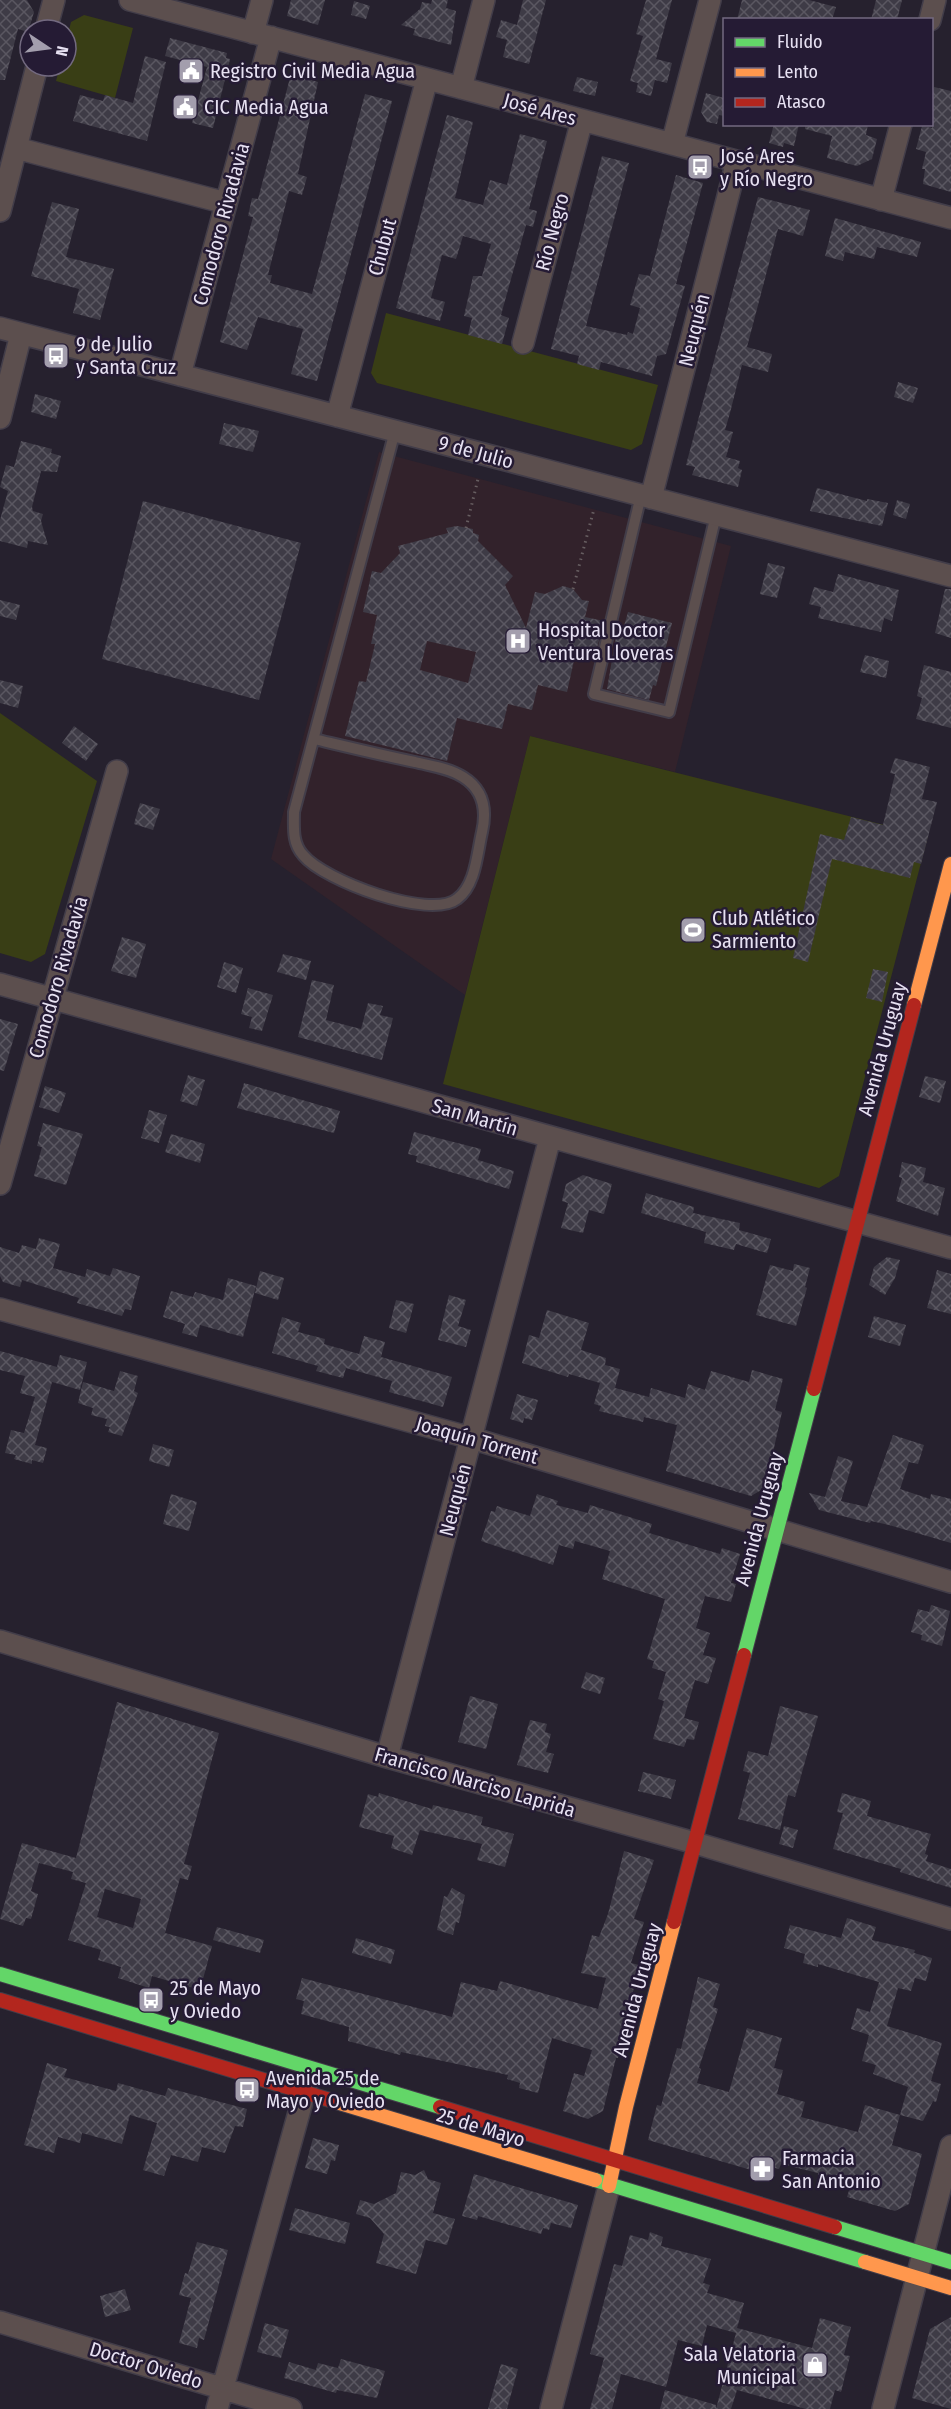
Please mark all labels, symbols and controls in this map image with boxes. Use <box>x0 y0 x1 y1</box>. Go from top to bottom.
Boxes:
north arrow <box>18 18 78 78</box>
legend <box>723 18 933 126</box>
text: Fluido <box>777 31 823 53</box>
text: N <box>52 44 72 58</box>
public building icon: Registro Civil Media Agua <box>176 56 206 86</box>
place label: Registro Civil Media Agua <box>210 59 415 83</box>
text: Lento <box>777 61 818 83</box>
street label: José Ares <box>501 88 579 130</box>
text: Atasco <box>777 91 825 113</box>
public building icon: CIC Media Agua <box>170 92 200 122</box>
place label: CIC Media Agua <box>204 95 329 119</box>
street label: Comodoro Rivadavia <box>188 140 254 308</box>
place label: José Ares y Río Negro <box>720 144 813 191</box>
bus stop icon: José Ares y Río Negro <box>685 152 715 182</box>
street label: Río Negro <box>530 190 574 274</box>
street label: Chubut <box>363 215 401 278</box>
street label: Neuquén <box>673 291 715 369</box>
place label: 9 de Julio y Santa Cruz <box>76 332 176 379</box>
bus stop icon: 9 de Julio y Santa Cruz <box>41 341 71 371</box>
street label: 9 de Julio <box>436 431 516 473</box>
place label: Hospital Doctor Ventura Lloveras <box>538 618 673 665</box>
hospital icon: Hospital Doctor Ventura Lloveras <box>503 626 533 656</box>
street label: Comodoro Rivadavia <box>23 893 93 1061</box>
place label: Club Atlético Sarmiento <box>712 906 815 953</box>
sports icon: Club Atlético Sarmiento <box>678 915 708 945</box>
street label: Avenida Uruguay <box>853 980 911 1118</box>
street label: San Martín <box>429 1093 521 1141</box>
street label: Joaquín Torrent <box>413 1411 541 1469</box>
street label: Avenida Uruguay <box>730 1450 788 1588</box>
street label: Neuquén <box>434 1461 476 1539</box>
street label: Francisco Narciso Laprida <box>372 1742 578 1822</box>
street label: Avenida Uruguay <box>608 1921 666 2059</box>
place label: 25 de Mayo y Oviedo <box>170 1976 261 2023</box>
bus stop icon: 25 de Mayo y Oviedo <box>136 1985 166 2015</box>
place label: Avenida 25 de Mayo y Oviedo <box>266 2066 385 2113</box>
bus stop icon: Avenida 25 de Mayo y Oviedo <box>232 2075 262 2105</box>
street label: 25 de Mayo <box>434 2102 528 2152</box>
place label: Farmacia San Antonio <box>782 2146 881 2193</box>
pharmacy icon: Farmacia San Antonio <box>747 2154 777 2184</box>
street label: Doctor Oviedo <box>87 2336 205 2394</box>
place label: Sala Velatoria Municipal <box>684 2342 796 2389</box>
shop icon: Sala Velatoria Municipal <box>800 2350 830 2380</box>

